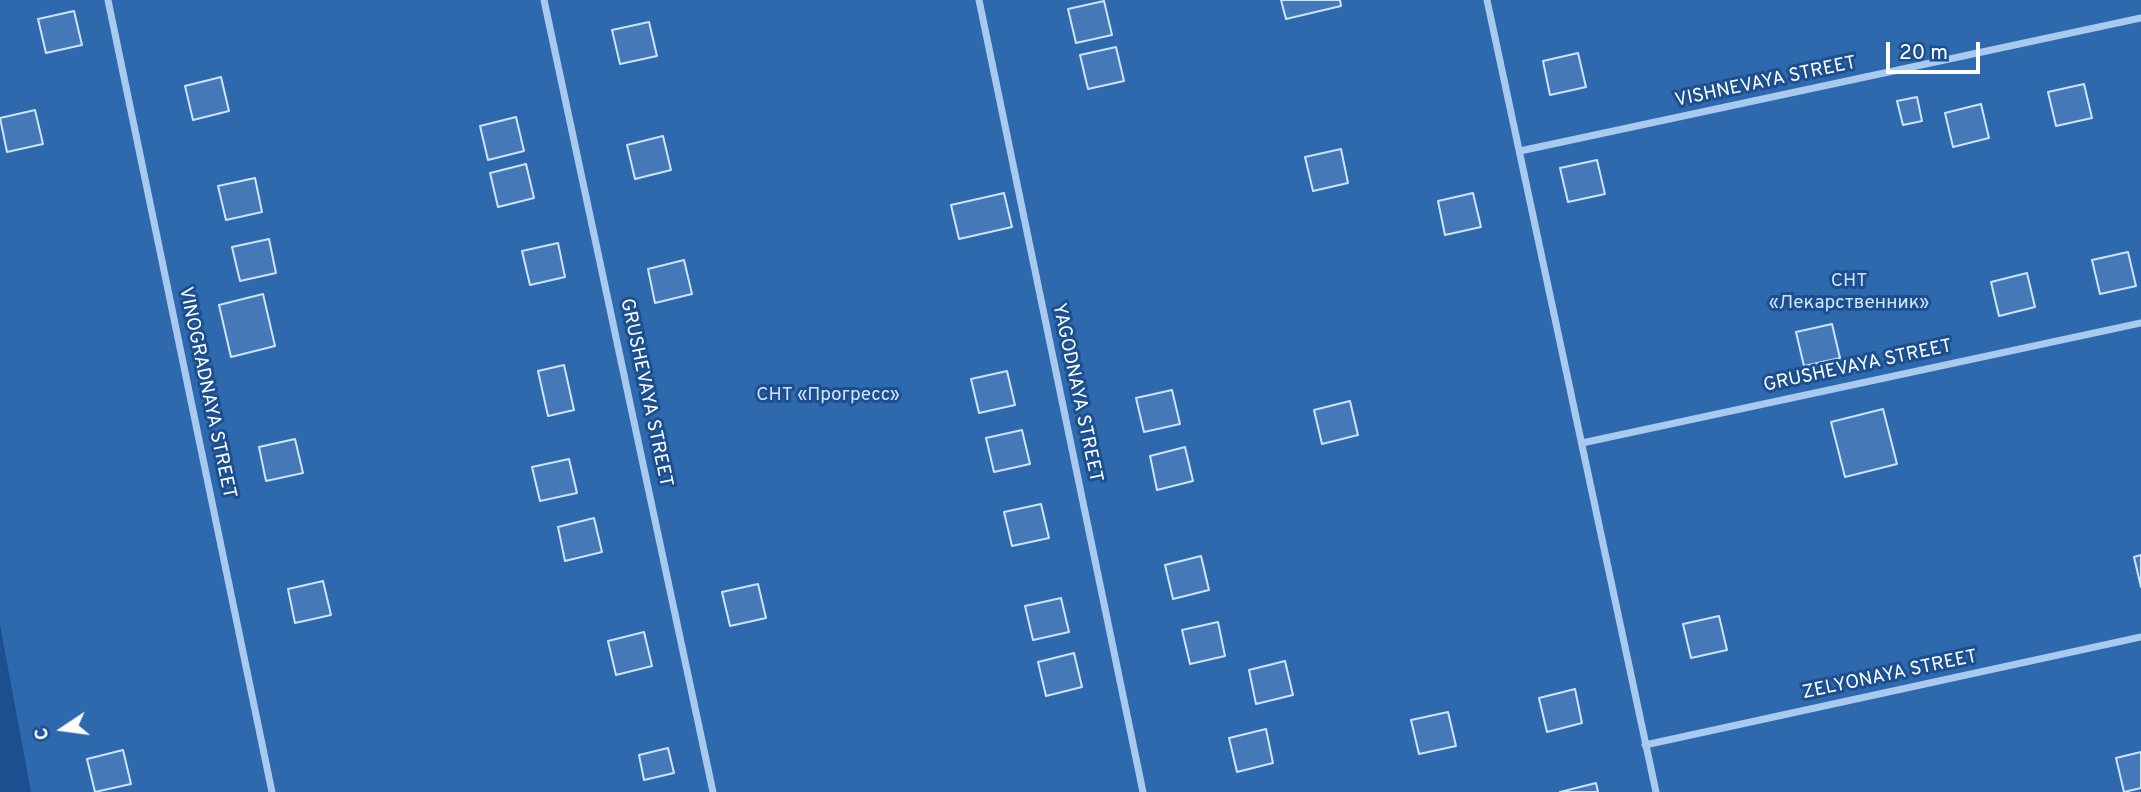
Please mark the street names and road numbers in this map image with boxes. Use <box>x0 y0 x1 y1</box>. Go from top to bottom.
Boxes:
street label: VISHNEVAYA STREET <box>1673 53 1859 113</box>
street label: VINOGRADNAYA STREET <box>172 285 240 501</box>
street label: GRUSHEVAYA STREET <box>614 297 676 489</box>
street label: YAGODNAYA STREET <box>1046 301 1106 485</box>
street label: GRUSHEVAYA STREET <box>1762 336 1954 398</box>
street label: ZELYONAYA STREET <box>1800 646 1980 706</box>

